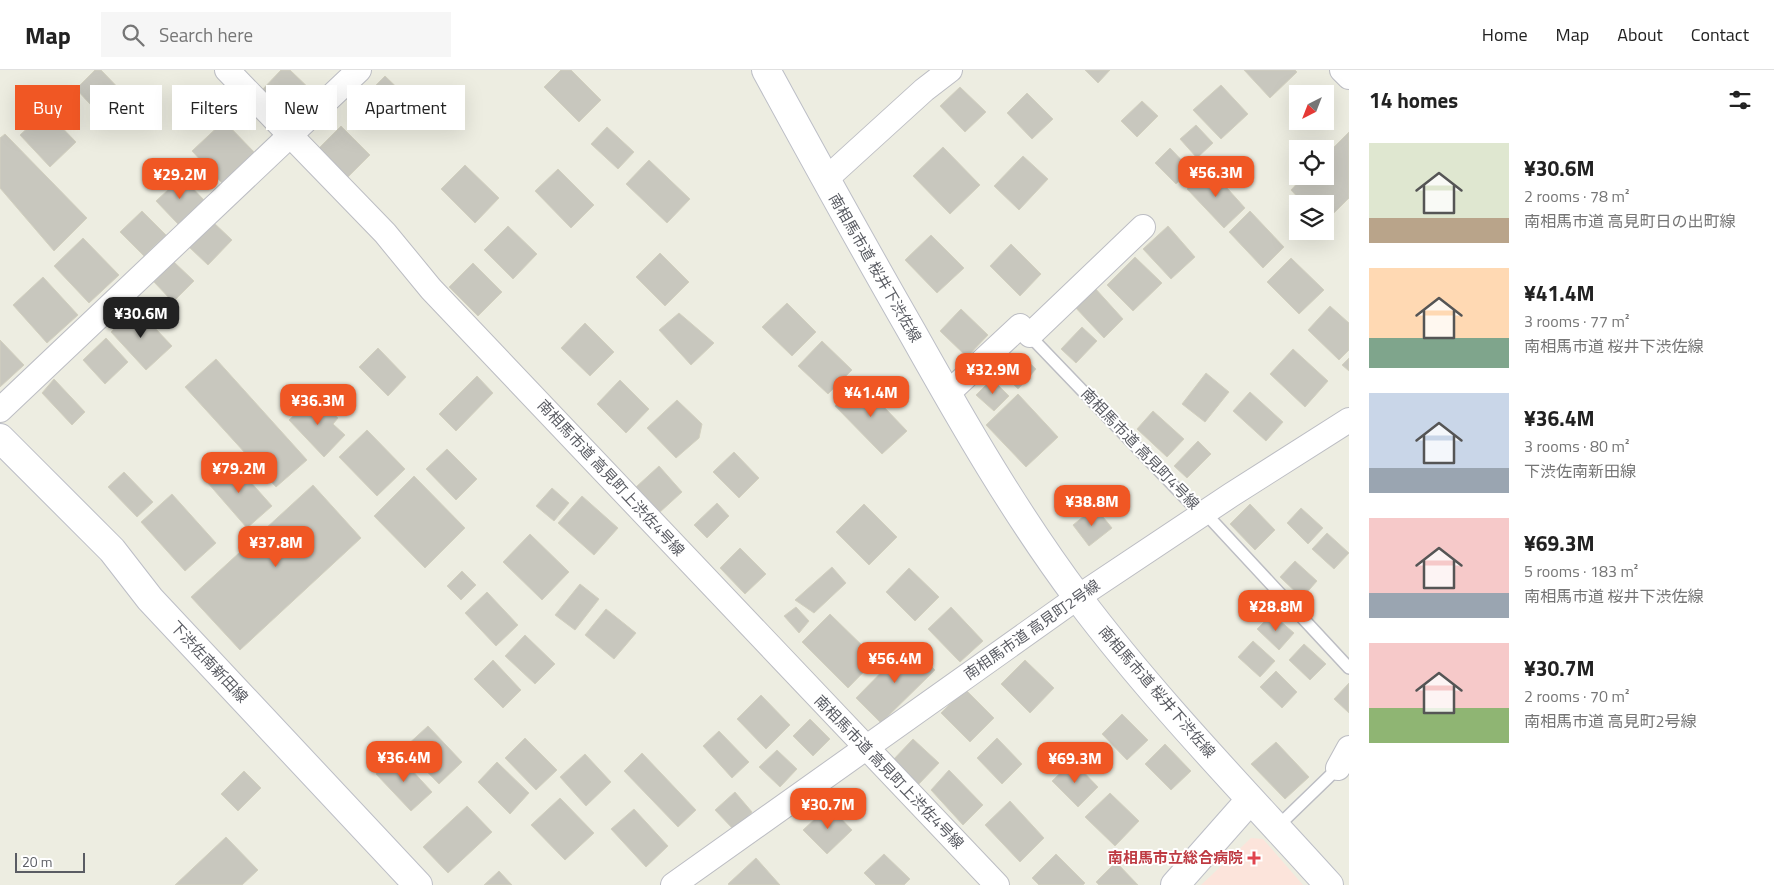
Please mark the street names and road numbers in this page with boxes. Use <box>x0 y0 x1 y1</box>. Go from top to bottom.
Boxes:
street label: 南相馬市道 桜井下渋佐線 <box>823 189 927 346</box>
street label: 南相馬市道 高見町4号線 <box>1076 383 1205 515</box>
street label: 南相馬市道 高見町上渋佐4号線 <box>532 394 690 561</box>
street label: 南相馬市道 高見町2号線 <box>959 574 1105 685</box>
street label: 下渋佐南新田線 <box>165 615 254 708</box>
street label: 南相馬市道 桜井下渋佐線 <box>1093 621 1221 763</box>
street label: 南相馬市道 高見町上渋佐4号線 <box>809 689 969 854</box>

